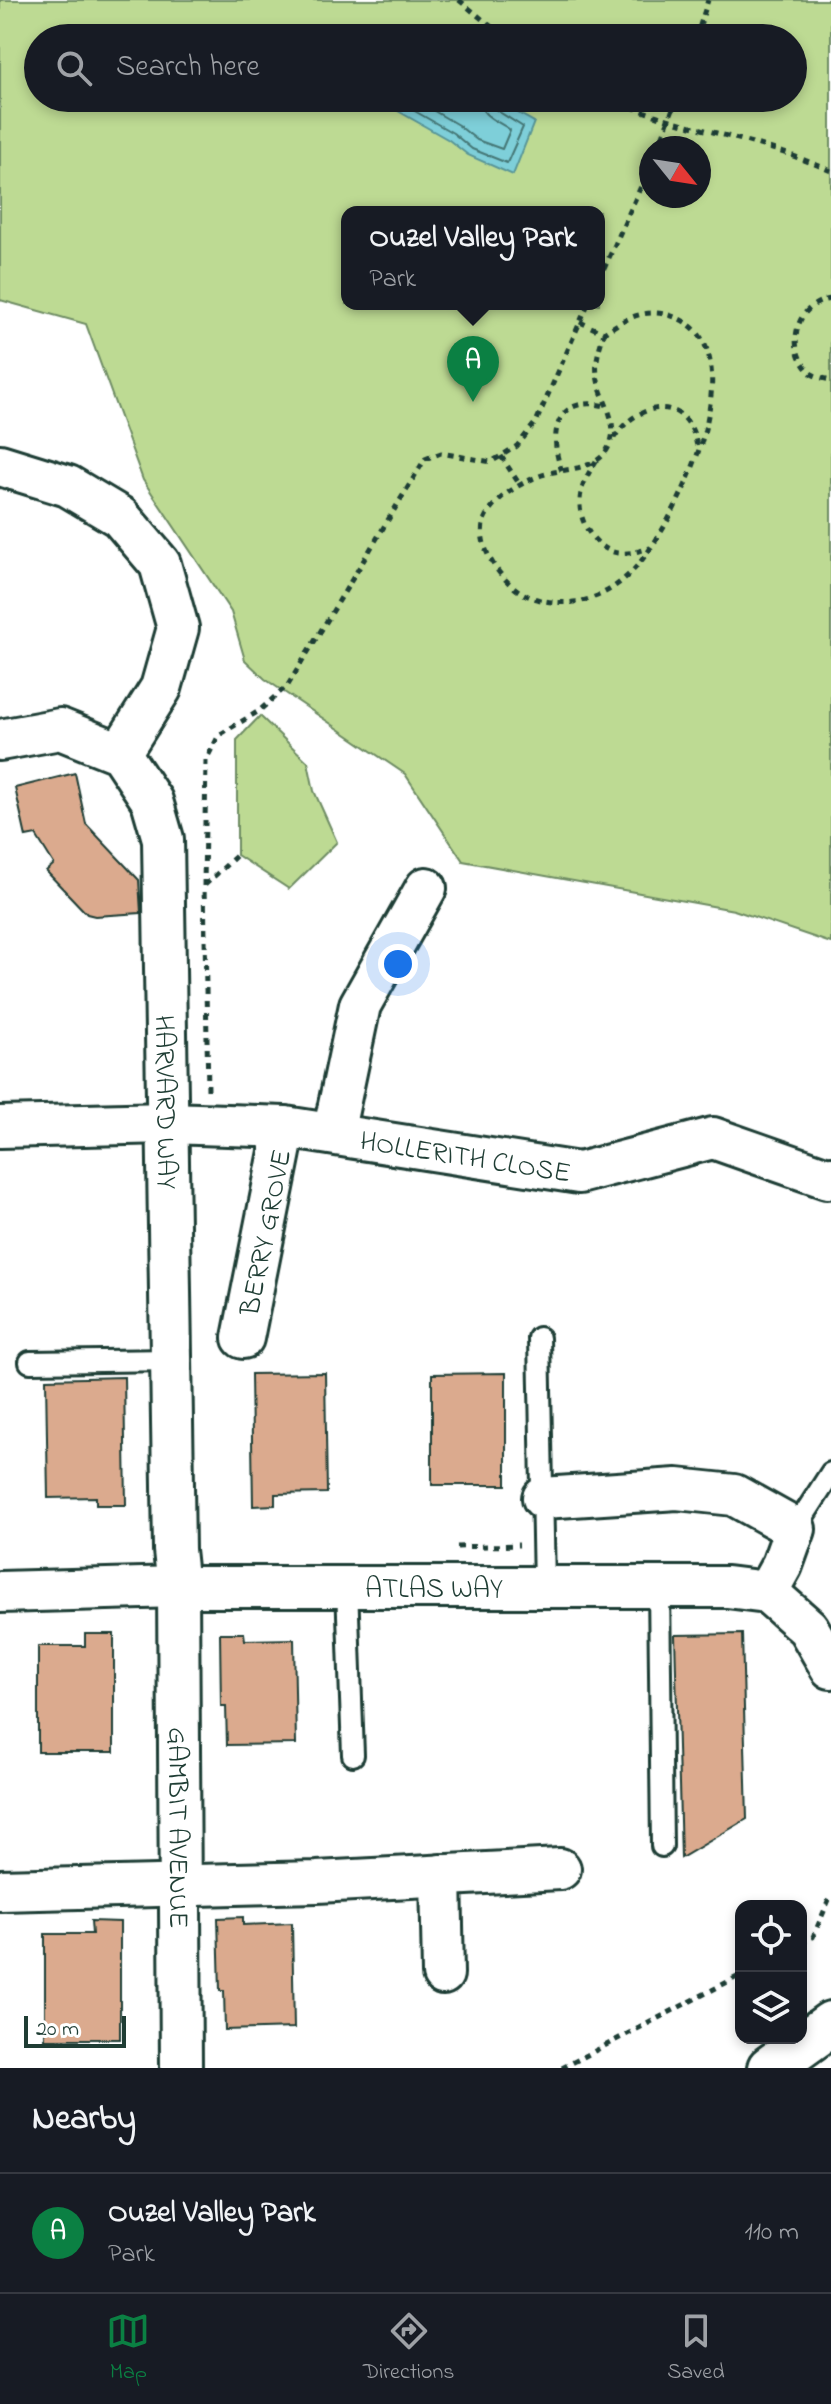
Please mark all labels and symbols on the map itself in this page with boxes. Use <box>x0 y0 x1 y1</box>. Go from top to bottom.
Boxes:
north arrow <box>639 136 711 208</box>
pin: A <box>447 336 499 402</box>
your location <box>378 944 418 984</box>
street label: HARVARD WAY <box>142 1015 185 1190</box>
street label: HOLLERITH CLOSE <box>357 1122 574 1195</box>
street label: BERRY GROVE <box>231 1146 304 1320</box>
street label: ATLAS WAY <box>365 1570 503 1611</box>
street label: GAMBIT AVENUE <box>155 1727 197 1929</box>
scale bar <box>24 2012 126 2048</box>

